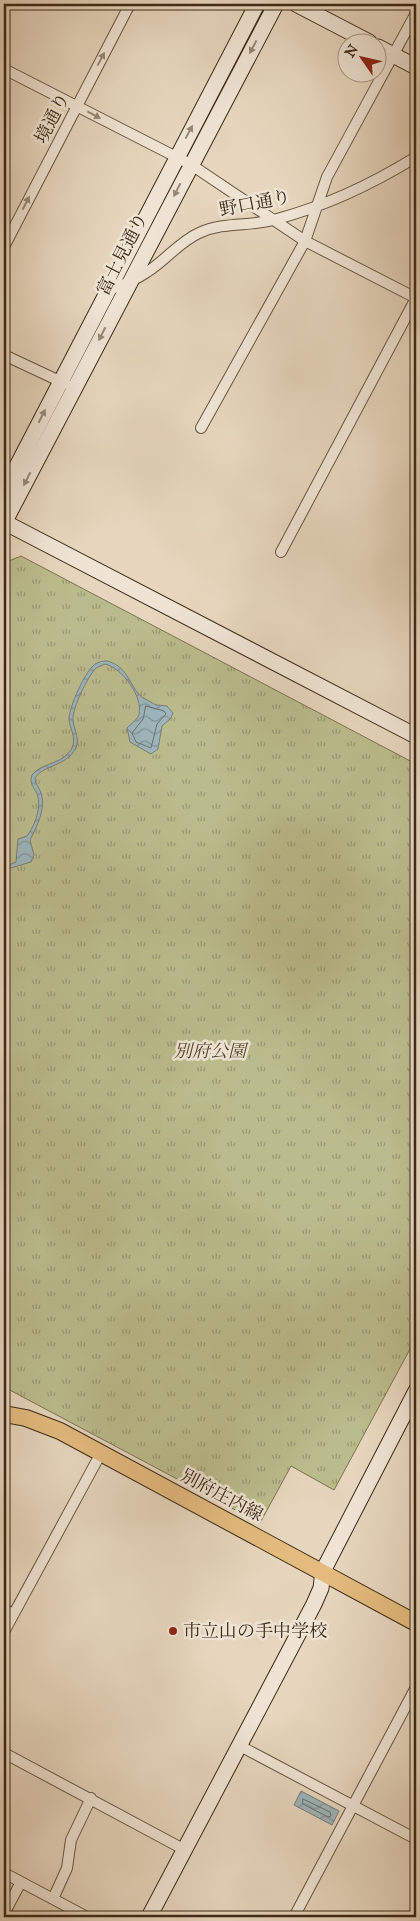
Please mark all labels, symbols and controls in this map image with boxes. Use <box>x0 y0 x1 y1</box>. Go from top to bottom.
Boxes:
north arrow <box>338 32 388 82</box>
one-way arrow <box>249 39 257 54</box>
text: N <box>341 41 362 61</box>
one-way arrow <box>97 52 105 66</box>
street label: 境通り <box>30 89 74 147</box>
one-way arrow <box>86 111 101 119</box>
one-way arrow <box>185 125 193 139</box>
one-way arrow <box>172 183 181 197</box>
street label: 野口通り <box>218 185 292 221</box>
one-way arrow <box>22 196 30 211</box>
street label: 富士見通り <box>92 209 152 299</box>
one-way arrow <box>98 327 106 342</box>
one-way arrow <box>38 409 46 424</box>
one-way arrow <box>23 471 31 486</box>
park label: 別府公園 <box>174 1040 249 1062</box>
street label: 別府庄内線 <box>177 1464 267 1526</box>
place label: 市立山の手中学校 <box>183 1620 327 1642</box>
marker: 市立山の手中学校 <box>167 1625 179 1637</box>

